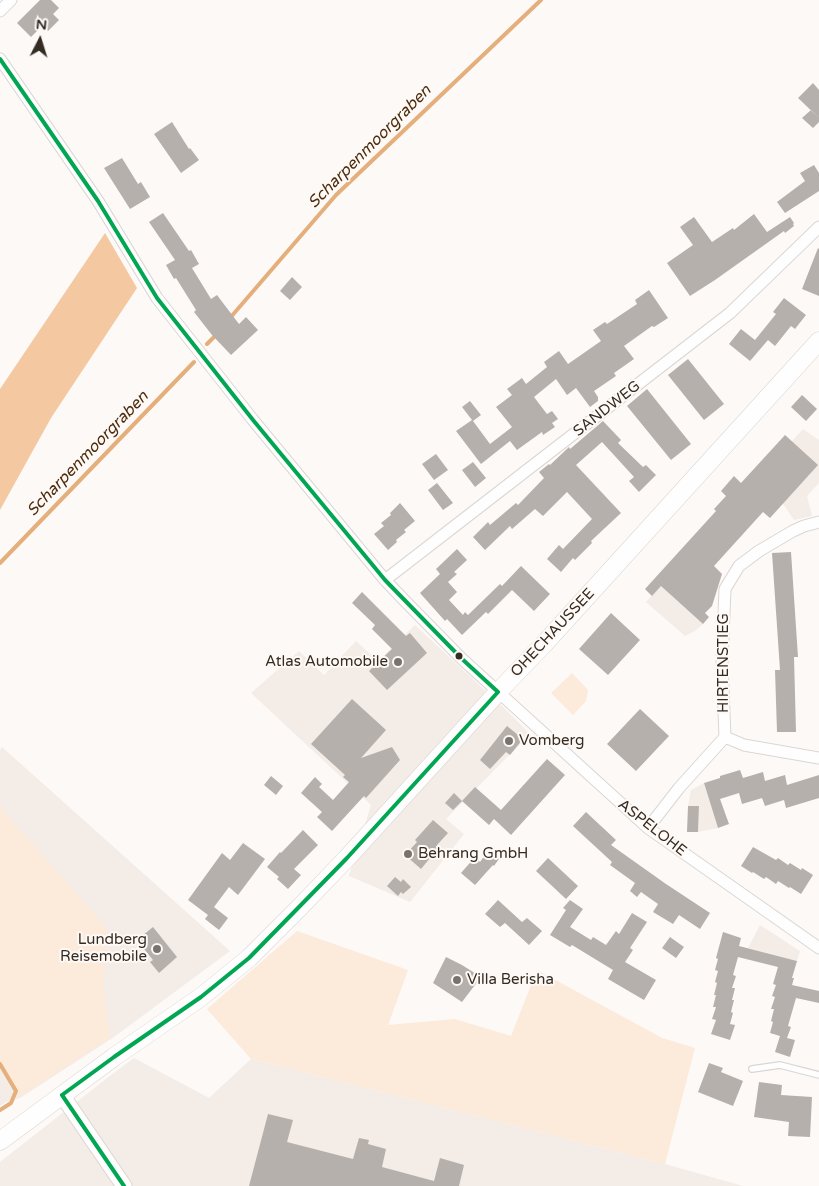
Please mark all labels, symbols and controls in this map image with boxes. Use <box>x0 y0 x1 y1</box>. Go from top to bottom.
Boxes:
north arrow <box>15 15 65 65</box>
text: N <box>35 16 48 34</box>
water label: Scharpenmoorgraben <box>304 81 436 213</box>
street label: SANDWEG <box>570 377 644 441</box>
water label: Scharpenmoorgraben <box>23 388 153 520</box>
street label: OHECHAUSSEE <box>507 585 599 681</box>
street label: HIRTENSTIEG <box>715 613 733 713</box>
unlabelled marker <box>454 651 464 661</box>
place label: Atlas Automobile <box>265 653 388 671</box>
marker: Atlas Automobile <box>392 656 404 668</box>
place label: Vomberg <box>519 732 584 750</box>
marker: Vomberg <box>503 735 515 747</box>
street label: ASPELOHE <box>614 796 690 860</box>
place label: Behrang GmbH <box>418 845 528 863</box>
marker: Behrang GmbH <box>402 848 414 860</box>
place label: Lundberg Reisemobile <box>60 931 147 966</box>
marker: Lundberg Reisemobile <box>151 943 163 955</box>
place label: Villa Berisha <box>467 971 554 989</box>
marker: Villa Berisha <box>451 974 463 986</box>

